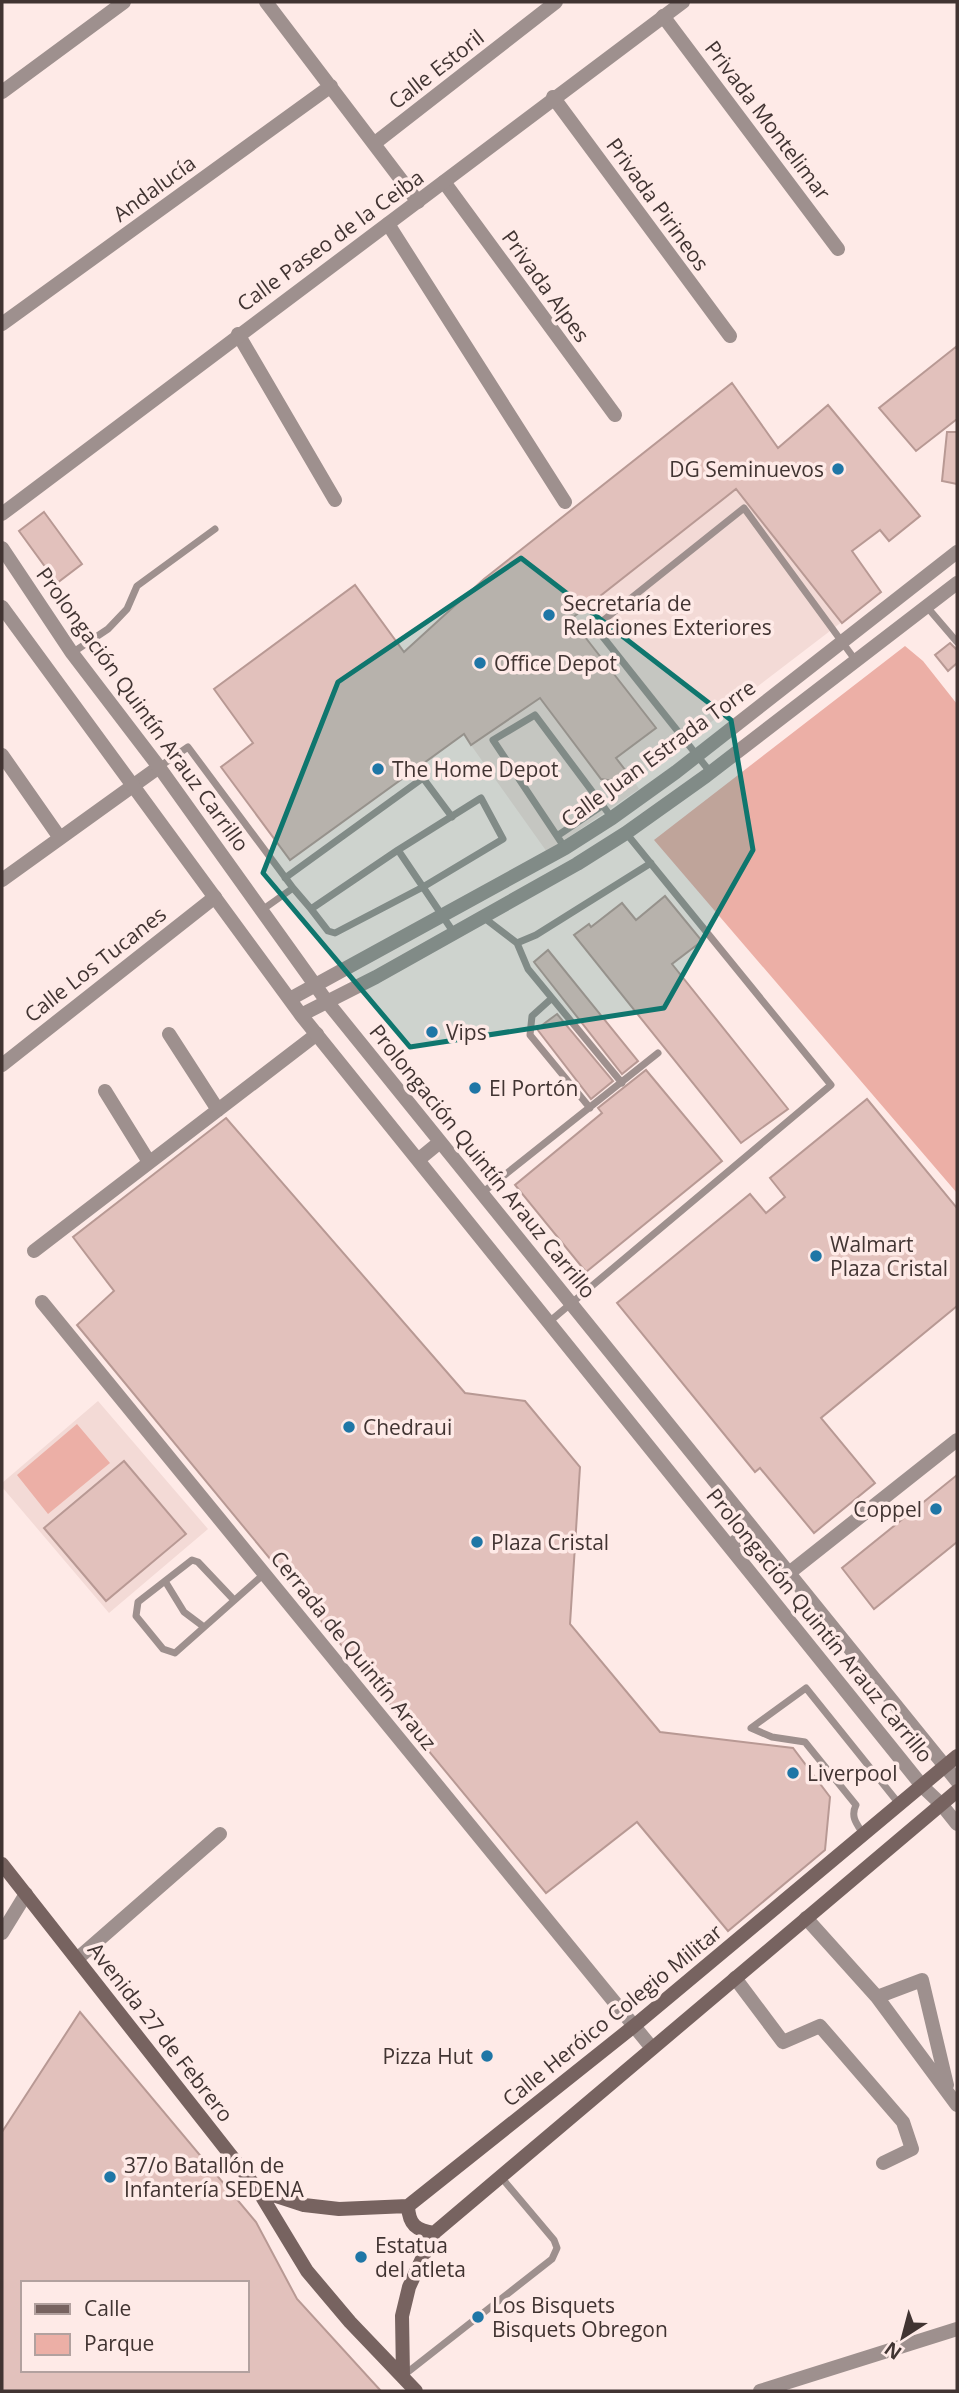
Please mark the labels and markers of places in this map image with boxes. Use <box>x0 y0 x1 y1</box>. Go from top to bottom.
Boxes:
place label: DG Seminuevos <box>669 455 824 483</box>
marker: DG Seminuevos <box>830 461 846 477</box>
place label: Secretaría de Relaciones Exteriores <box>563 589 772 641</box>
marker: Secretaría de Relaciones Exteriores <box>541 607 557 623</box>
place label: Office Depot <box>494 649 617 677</box>
marker: Office Depot <box>472 655 488 671</box>
place label: The Home Depot <box>392 755 559 783</box>
marker: The Home Depot <box>370 761 386 777</box>
place label: Vips <box>446 1018 487 1046</box>
marker: Vips <box>424 1024 440 1040</box>
place label: El Portón <box>489 1074 578 1102</box>
marker: El Portón <box>467 1080 483 1096</box>
place label: Walmart Plaza Cristal <box>830 1230 948 1282</box>
marker: Walmart Plaza Cristal <box>808 1248 824 1264</box>
place label: Chedraui <box>363 1413 452 1441</box>
marker: Chedraui <box>341 1419 357 1435</box>
place label: Coppel <box>853 1495 922 1523</box>
marker: Coppel <box>928 1501 944 1517</box>
place label: Plaza Cristal <box>491 1528 609 1556</box>
marker: Plaza Cristal <box>469 1534 485 1550</box>
place label: Liverpool <box>807 1759 898 1787</box>
marker: Liverpool <box>785 1765 801 1781</box>
place label: Pizza Hut <box>382 2042 473 2070</box>
marker: Pizza Hut <box>479 2048 495 2064</box>
place label: 37/o Batallón de Infantería SEDENA <box>124 2151 305 2203</box>
marker: 37/o Batallón de Infantería SEDENA <box>102 2169 118 2185</box>
place label: Estatua del atleta <box>375 2231 466 2283</box>
marker: Estatua del atleta <box>353 2249 369 2265</box>
place label: Los Bisquets Bisquets Obregon <box>492 2291 668 2343</box>
marker: Los Bisquets Bisquets Obregon <box>470 2309 486 2325</box>

